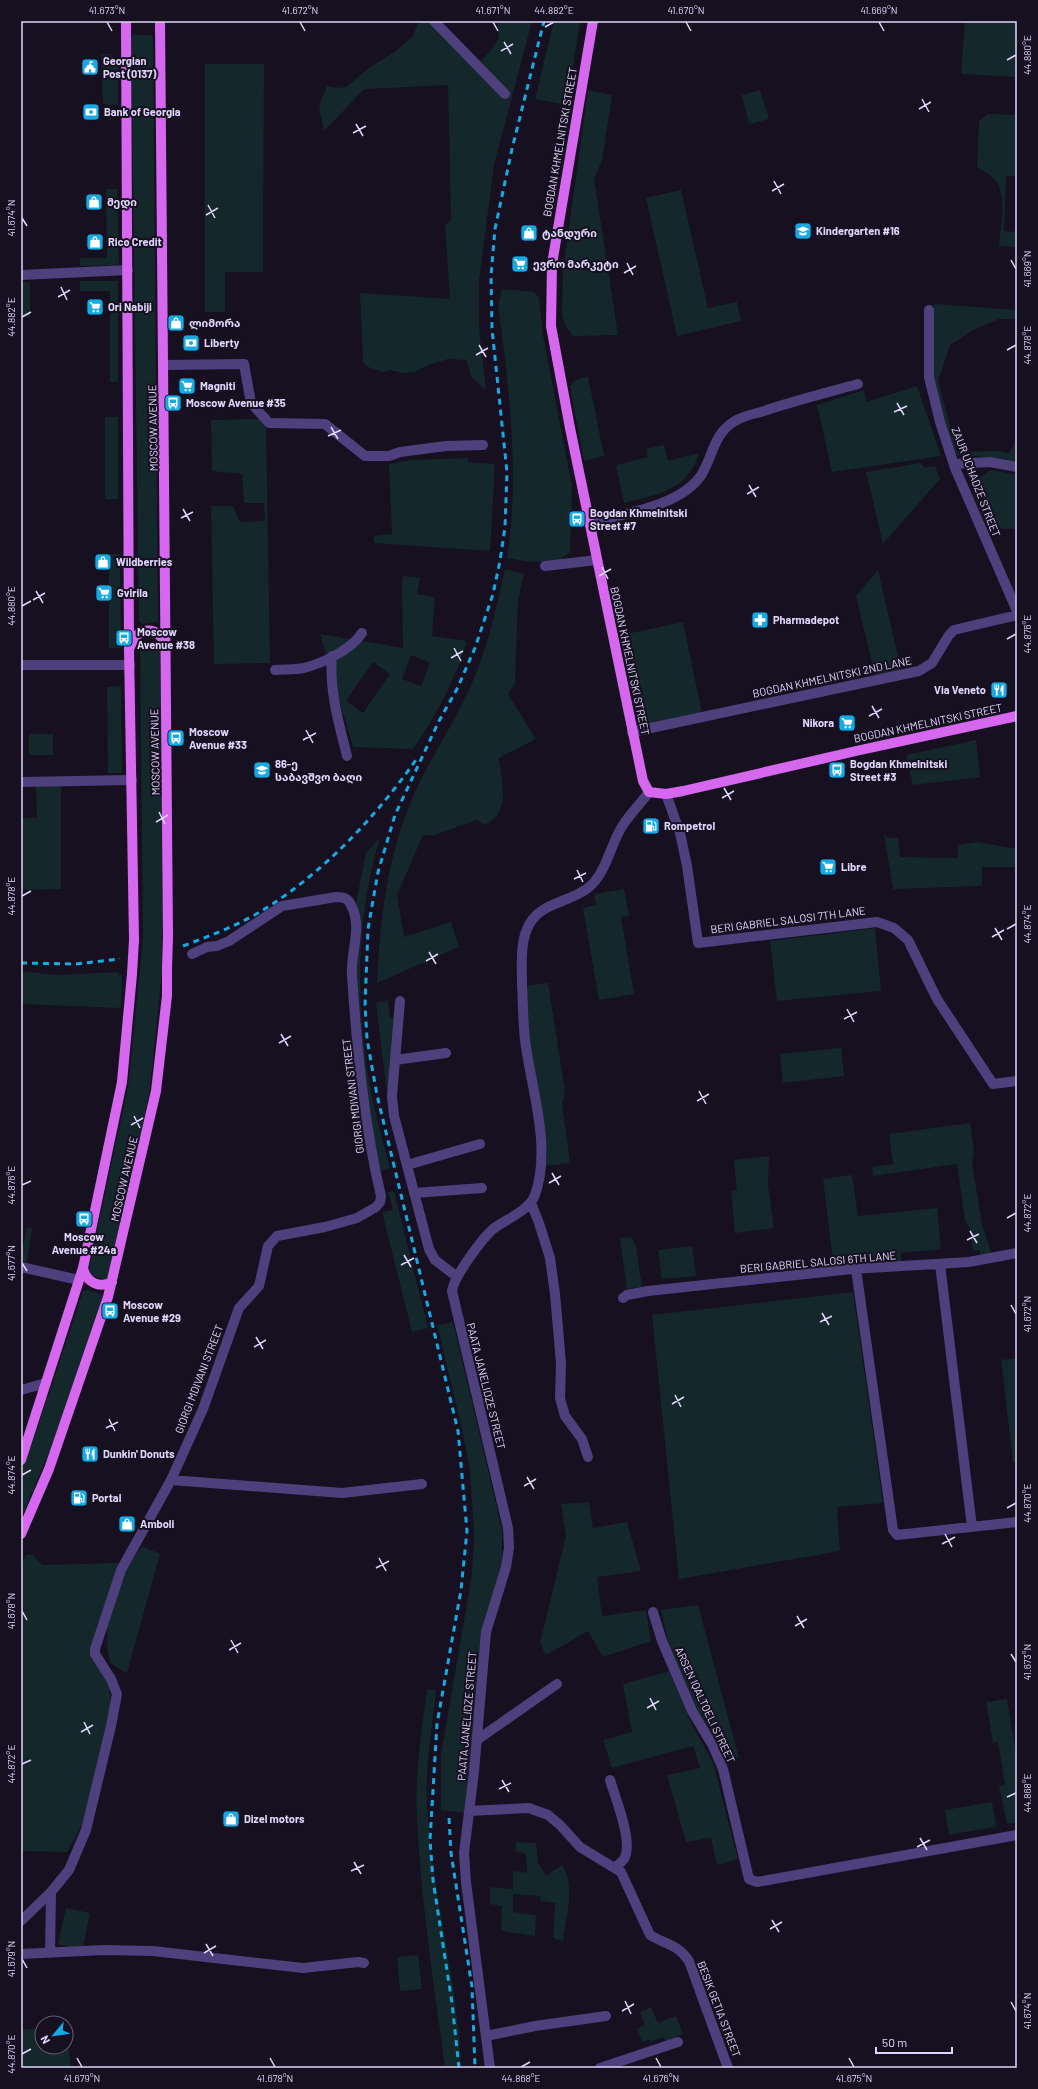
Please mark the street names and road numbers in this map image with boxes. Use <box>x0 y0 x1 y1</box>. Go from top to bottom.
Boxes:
street label: BOGDAN KHMELNITSKI STREET <box>540 66 579 218</box>
street label: MOSCOW AVENUE <box>145 384 160 472</box>
street label: ZAUR UCHADZE STREET <box>949 425 1003 539</box>
street label: BOGDAN KHMELNITSKI STREET <box>608 585 653 736</box>
street label: BOGDAN KHMELNITSKI 2ND LANE <box>751 653 913 700</box>
street label: BOGDAN KHMELNITSKI STREET <box>852 700 1003 745</box>
street label: MOSCOW AVENUE <box>147 708 162 796</box>
street label: BERI GABRIEL SALOSI 7TH LANE <box>710 903 867 935</box>
street label: GIORGI MDIVANI STREET <box>339 1038 366 1154</box>
street label: MOSCOW AVENUE <box>107 1135 140 1223</box>
street label: BERI GABRIEL SALOSI 6TH LANE <box>739 1248 897 1275</box>
street label: PAATA JANELIDZE STREET <box>464 1321 508 1450</box>
street label: GIORGI MDIVANI STREET <box>172 1322 225 1435</box>
street label: ARSEN IQALTOELI STREET <box>673 1645 738 1765</box>
street label: PAATA JANELIDZE STREET <box>454 1651 479 1781</box>
street label: BESIK GETIA STREET <box>695 1959 744 2059</box>

